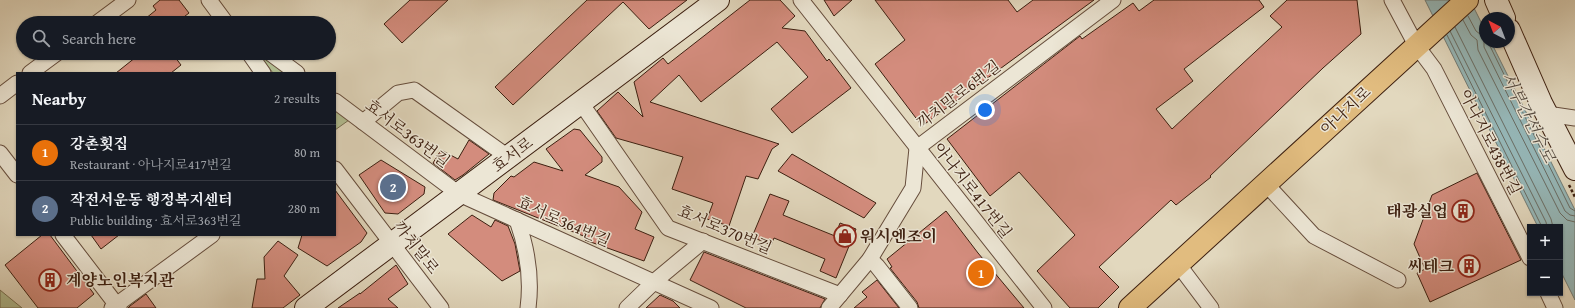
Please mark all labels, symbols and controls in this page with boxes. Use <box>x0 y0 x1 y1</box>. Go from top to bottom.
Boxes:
north arrow <box>1479 12 1515 48</box>
search box <box>16 16 336 60</box>
icon: search <box>30 27 52 49</box>
text: Search here <box>62 28 136 49</box>
street label: 까치말로6번길 <box>911 54 1005 134</box>
water label: 서부간선수로 <box>1495 67 1563 167</box>
street label: 아나지로 <box>1314 80 1376 140</box>
street label: 아나지로438번길 <box>1454 85 1528 199</box>
text: Nearby <box>32 86 86 111</box>
text: 2 results <box>274 89 320 108</box>
street label: 효서로363번길 <box>361 93 455 173</box>
your location <box>975 100 995 120</box>
street label: 효서로 <box>486 130 538 178</box>
text: 강촌횟집 <box>70 133 128 154</box>
street label: 아나지로417번길 <box>928 137 1018 243</box>
text: 1 <box>42 143 48 162</box>
text: 80 m <box>294 143 320 162</box>
text: Restaurant · 아나지로417번길 <box>70 155 232 174</box>
pin: 2 <box>380 172 406 202</box>
text: 작전서운동 행정복지센터 <box>70 189 233 210</box>
street label: 효서로364번길 <box>513 190 615 252</box>
street label: 효서로370번길 <box>674 198 776 260</box>
building icon: 태광실업 <box>1450 198 1476 224</box>
text: 2 <box>42 199 48 218</box>
text: 280 m <box>288 199 320 218</box>
place label: 태광실업 <box>1386 199 1448 223</box>
text: Public building · 효서로363번길 <box>70 211 242 230</box>
street label: 까치말로 <box>389 215 446 279</box>
shop icon: 워시엔조이 <box>832 223 858 249</box>
place label: 워시엔조이 <box>860 224 937 248</box>
map controls <box>1527 224 1563 296</box>
button: + <box>1527 224 1563 260</box>
building icon: 씨테크 <box>1456 253 1482 279</box>
place label: 씨테크 <box>1408 254 1455 278</box>
pin: 1 <box>968 258 994 288</box>
button: − <box>1527 260 1563 296</box>
building icon: 계양노인복지관 <box>37 267 63 293</box>
place label: 계양노인복지관 <box>66 268 175 292</box>

